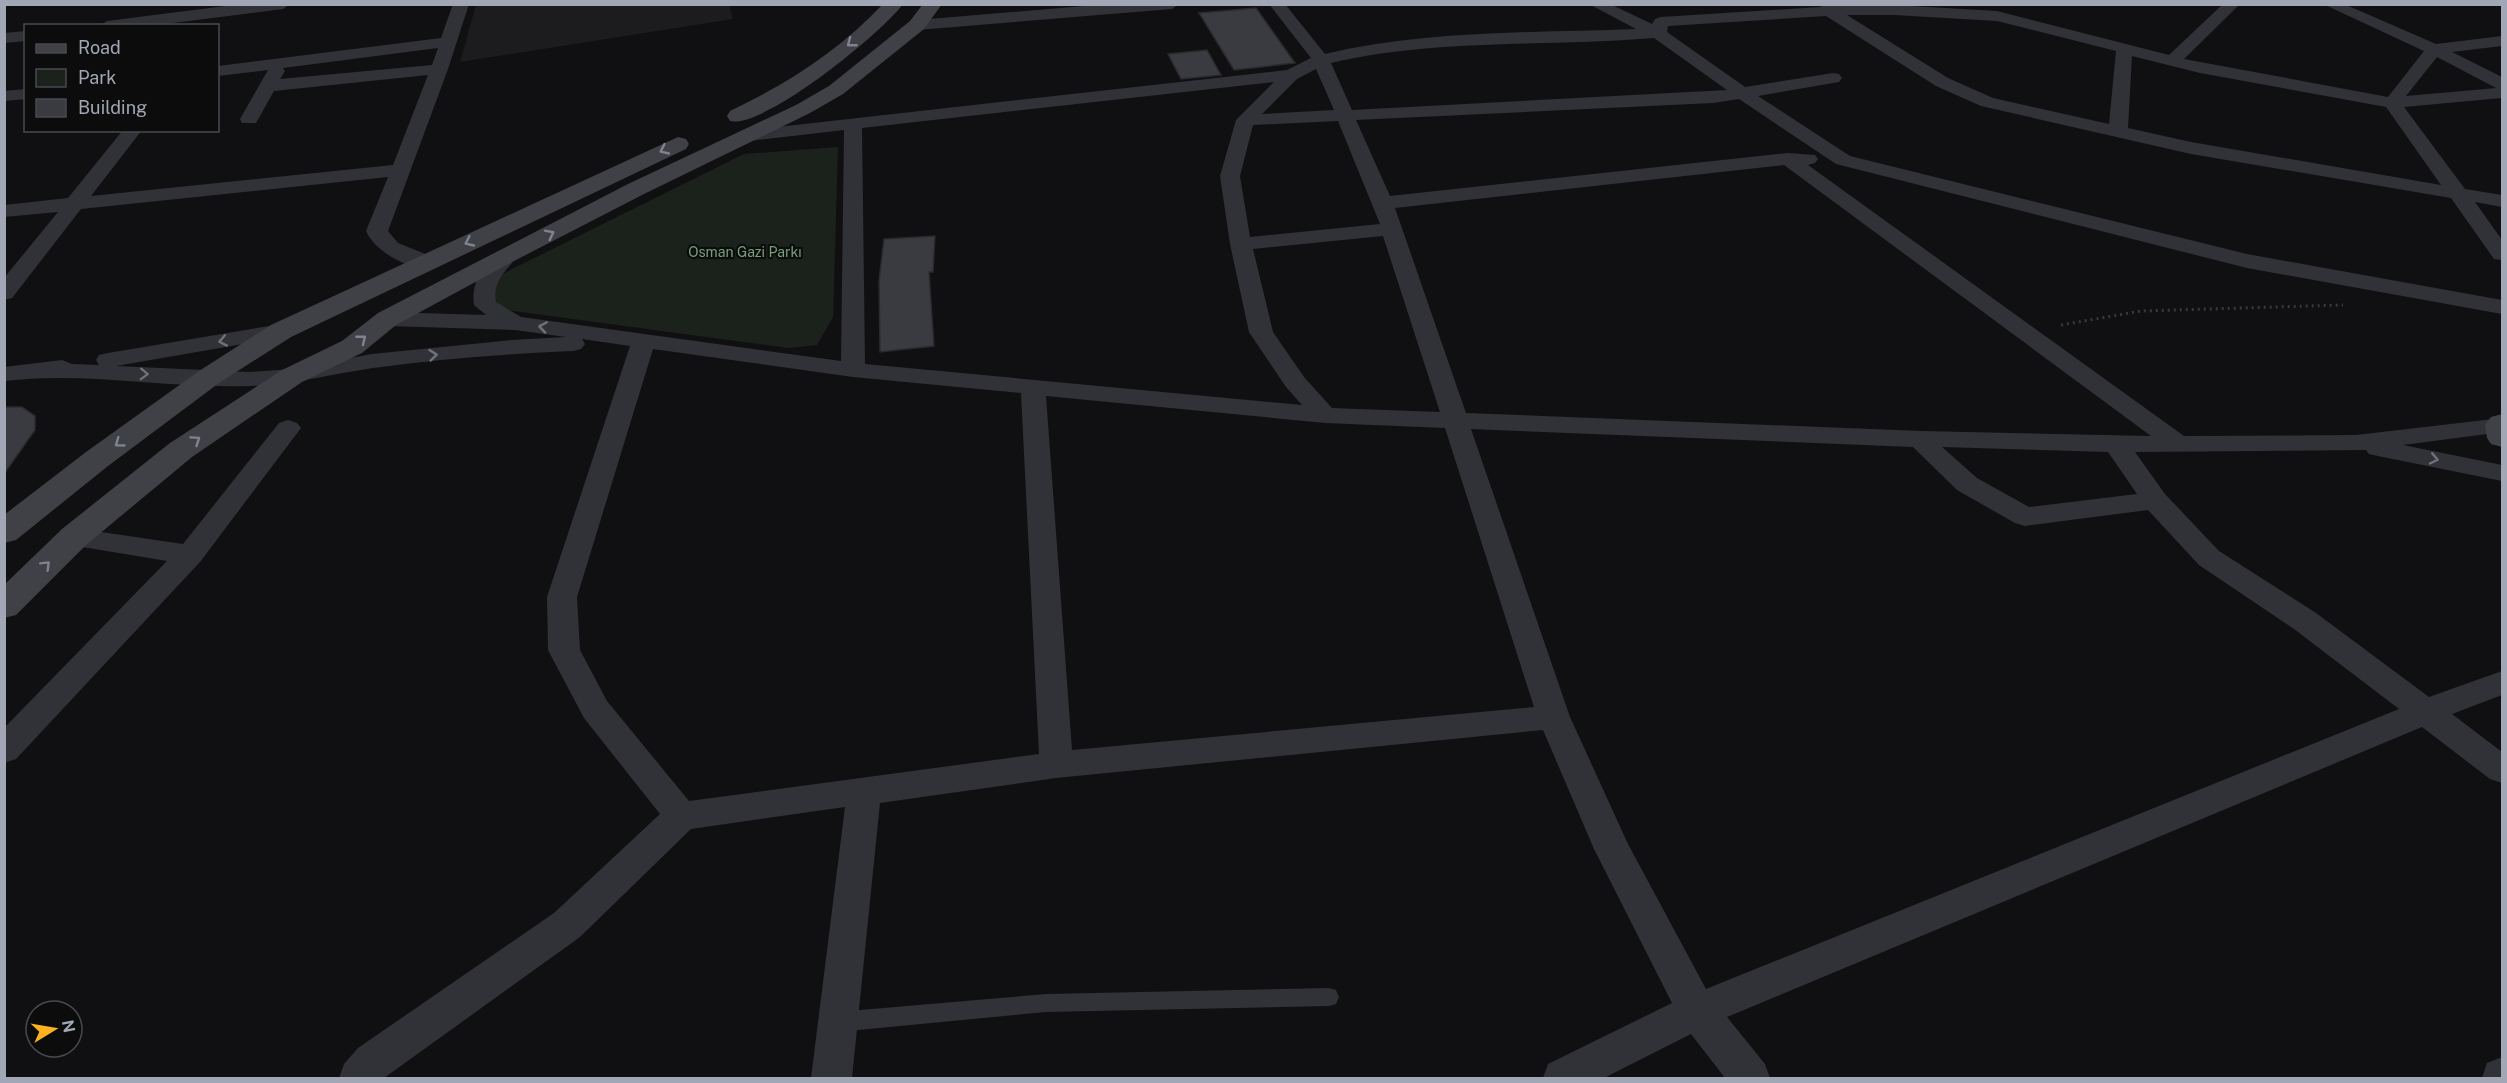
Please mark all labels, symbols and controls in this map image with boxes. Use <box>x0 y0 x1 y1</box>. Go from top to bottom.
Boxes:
legend <box>24 24 219 132</box>
one-way arrow <box>847 36 858 47</box>
text: Road <box>78 37 121 58</box>
text: Park <box>78 67 116 88</box>
text: Building <box>78 97 147 118</box>
one-way arrow <box>660 143 671 155</box>
one-way arrow <box>544 230 554 241</box>
one-way arrow <box>464 234 475 246</box>
park label: Osman Gazi Parkı <box>688 244 802 260</box>
one-way arrow <box>539 321 548 333</box>
one-way arrow <box>219 334 229 347</box>
one-way arrow <box>355 336 366 347</box>
one-way arrow <box>428 349 437 361</box>
one-way arrow <box>139 368 148 381</box>
one-way arrow <box>114 435 125 446</box>
one-way arrow <box>189 436 200 447</box>
one-way arrow <box>2428 452 2438 465</box>
one-way arrow <box>40 561 50 572</box>
north arrow <box>24 999 84 1059</box>
text: N <box>58 1018 79 1034</box>

